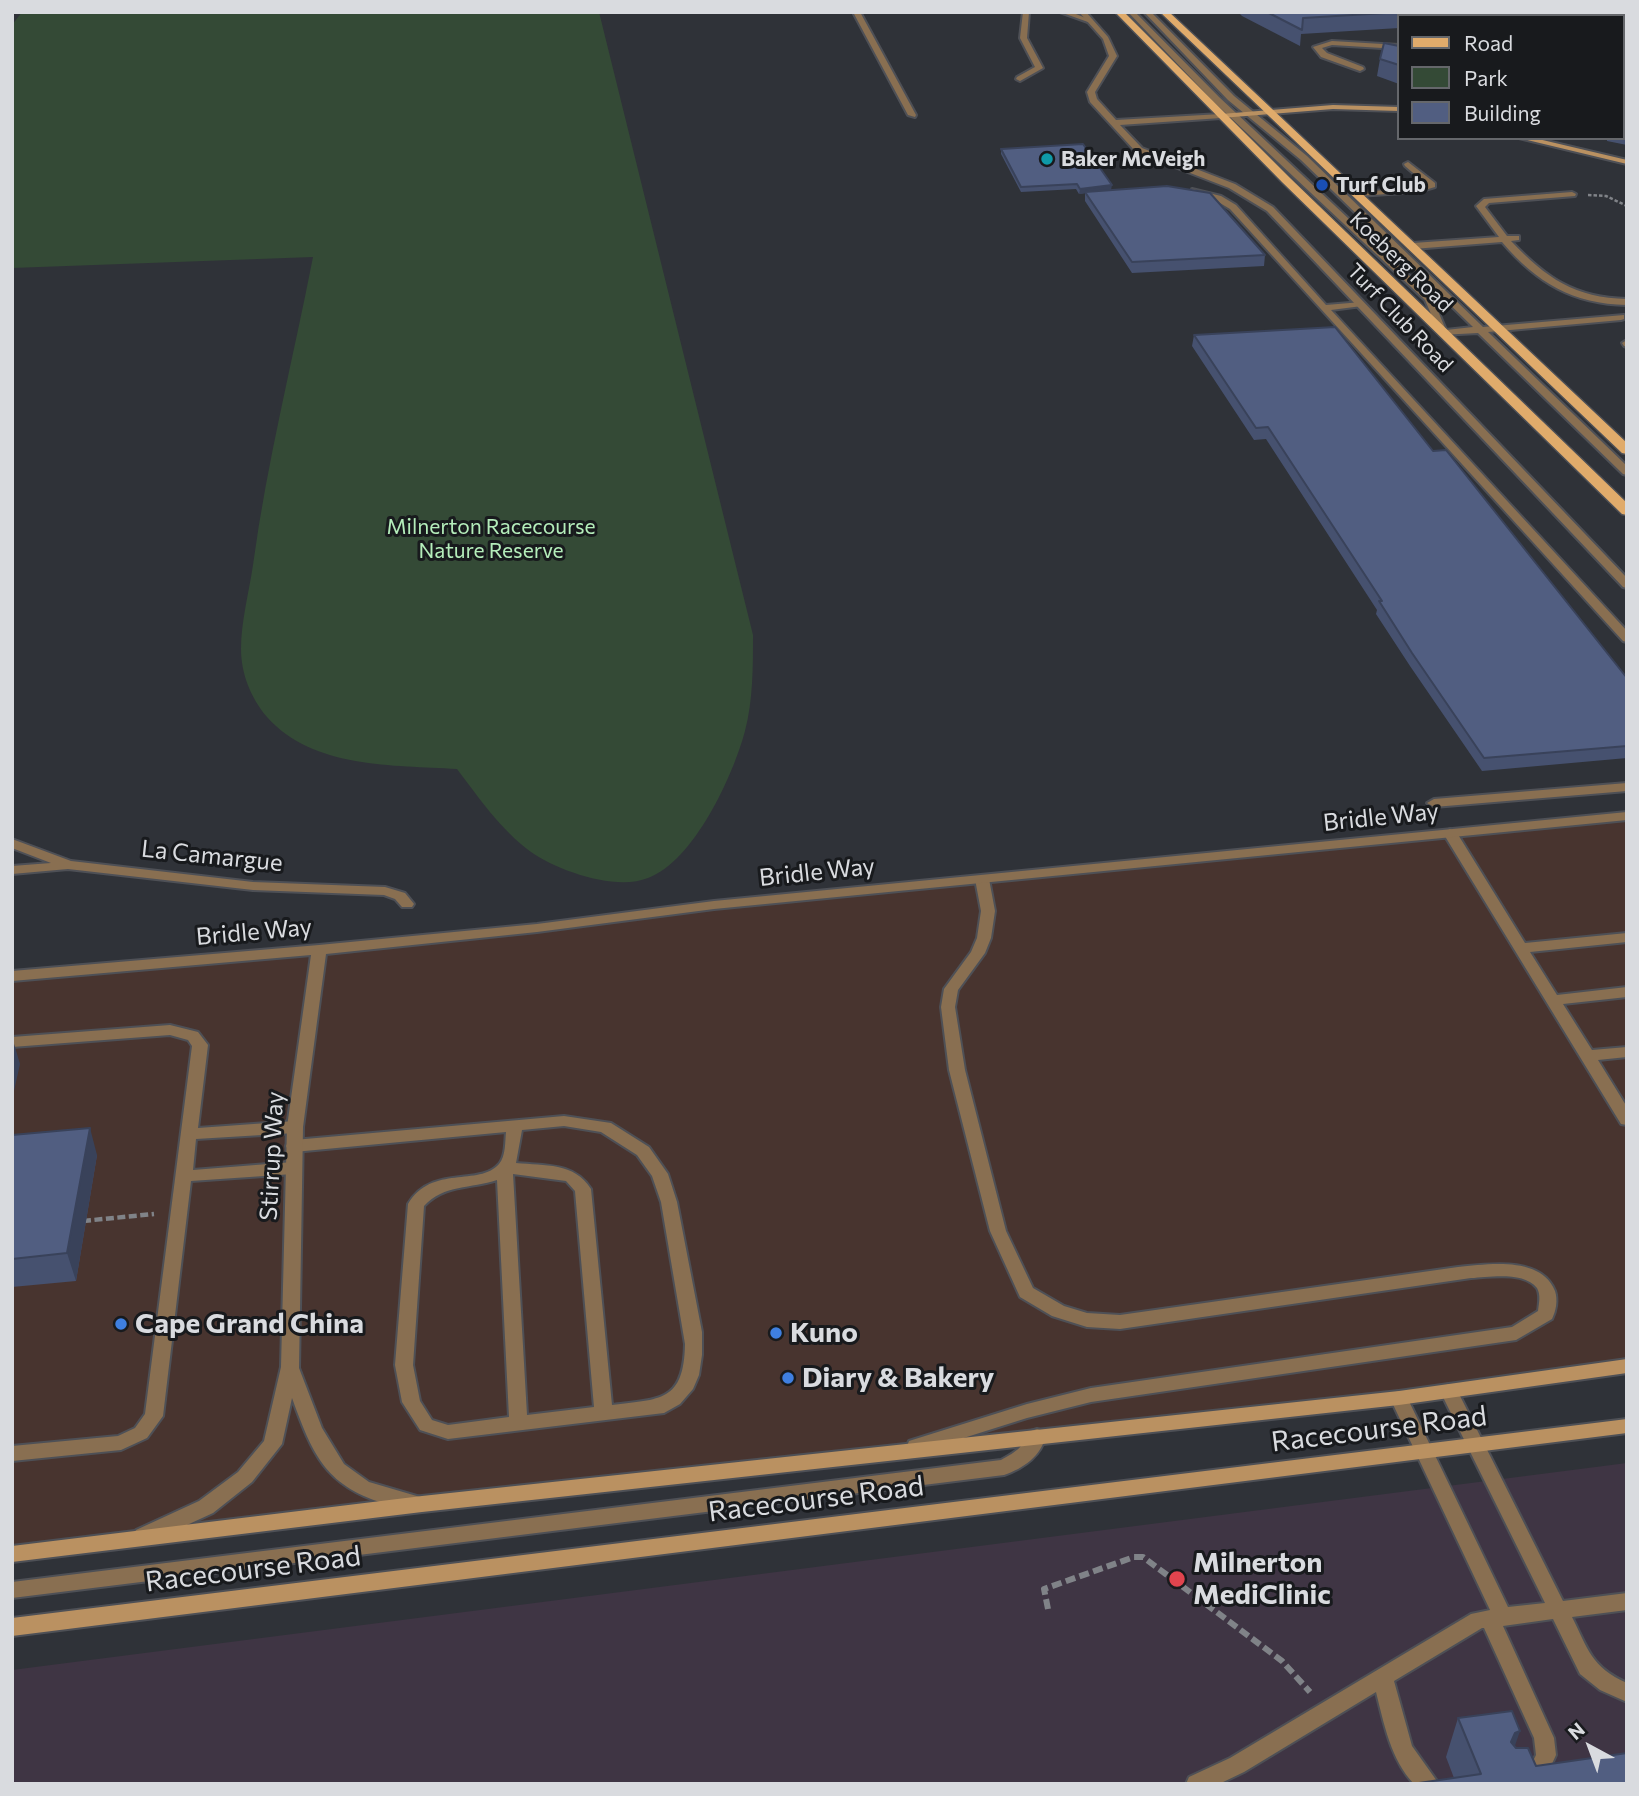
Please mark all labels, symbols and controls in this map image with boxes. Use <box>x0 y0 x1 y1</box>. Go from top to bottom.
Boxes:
legend <box>1398 14 1625 140</box>
text: Road <box>1464 30 1513 55</box>
text: Park <box>1464 65 1508 90</box>
text: Building <box>1464 100 1541 125</box>
place label: Baker McVeigh <box>1061 146 1206 172</box>
marker: Baker McVeigh <box>1039 151 1055 167</box>
place label: Turf Club <box>1336 172 1426 198</box>
marker: Turf Club <box>1314 177 1330 193</box>
street label: Koeberg Road <box>1344 207 1458 317</box>
street label: Turf Club Road <box>1342 259 1458 377</box>
park label: Milnerton Racecourse Nature Reserve <box>386 514 596 564</box>
street label: Bridle Way <box>1322 797 1440 837</box>
street label: La Camargue <box>140 834 284 878</box>
street label: Bridle Way <box>758 852 876 892</box>
street label: Bridle Way <box>195 913 313 951</box>
street label: Stirrup Way <box>254 1091 290 1221</box>
place label: Cape Grand China <box>135 1307 364 1341</box>
marker: Cape Grand China <box>113 1316 129 1332</box>
place label: Kuno <box>790 1316 858 1350</box>
marker: Kuno <box>768 1325 784 1341</box>
place label: Diary & Bakery <box>802 1361 994 1395</box>
marker: Diary & Bakery <box>780 1370 796 1386</box>
street label: Racecourse Road <box>1269 1399 1489 1459</box>
street label: Racecourse Road <box>706 1469 926 1529</box>
street label: Racecourse Road <box>143 1539 363 1599</box>
place label: Milnerton MediClinic <box>1193 1546 1331 1612</box>
marker: Milnerton MediClinic <box>1167 1569 1187 1589</box>
north arrow <box>1555 1712 1625 1782</box>
text: N <box>1563 1717 1589 1744</box>

